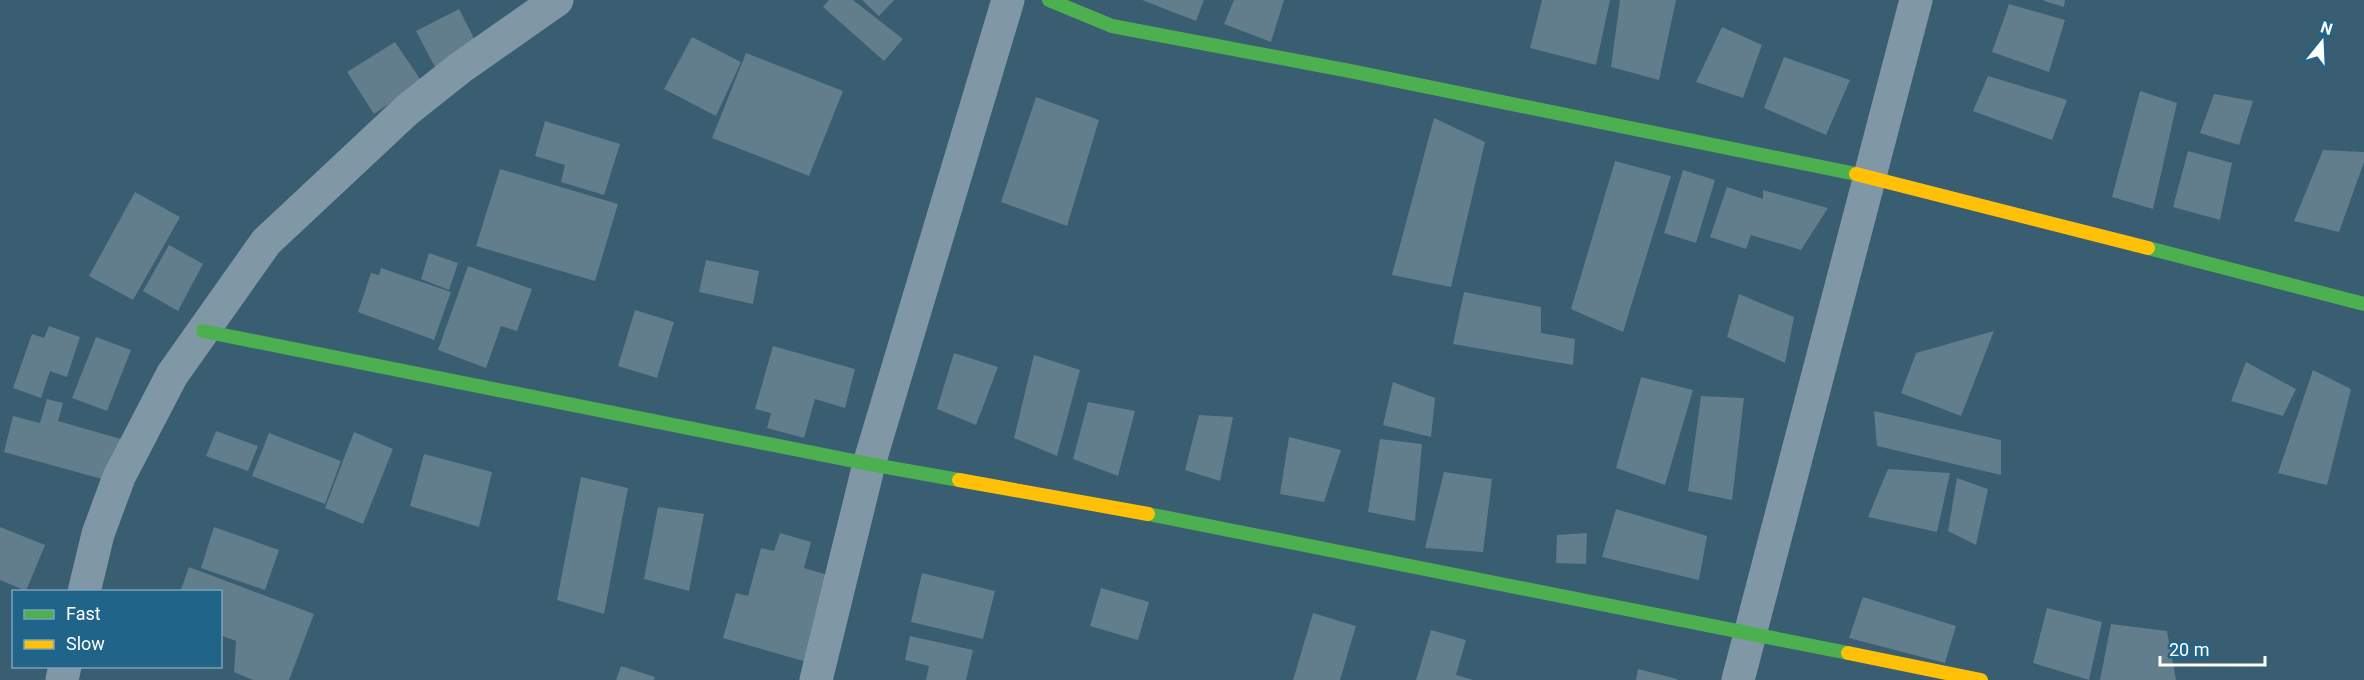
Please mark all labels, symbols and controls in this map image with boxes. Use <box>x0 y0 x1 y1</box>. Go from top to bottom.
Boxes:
north arrow <box>2292 12 2352 72</box>
text: N <box>2318 17 2335 39</box>
legend <box>12 590 222 668</box>
text: Fast <box>66 603 101 624</box>
scale bar <box>2160 629 2265 667</box>
text: Slow <box>66 633 105 654</box>
text: 20 m <box>2169 639 2209 660</box>

